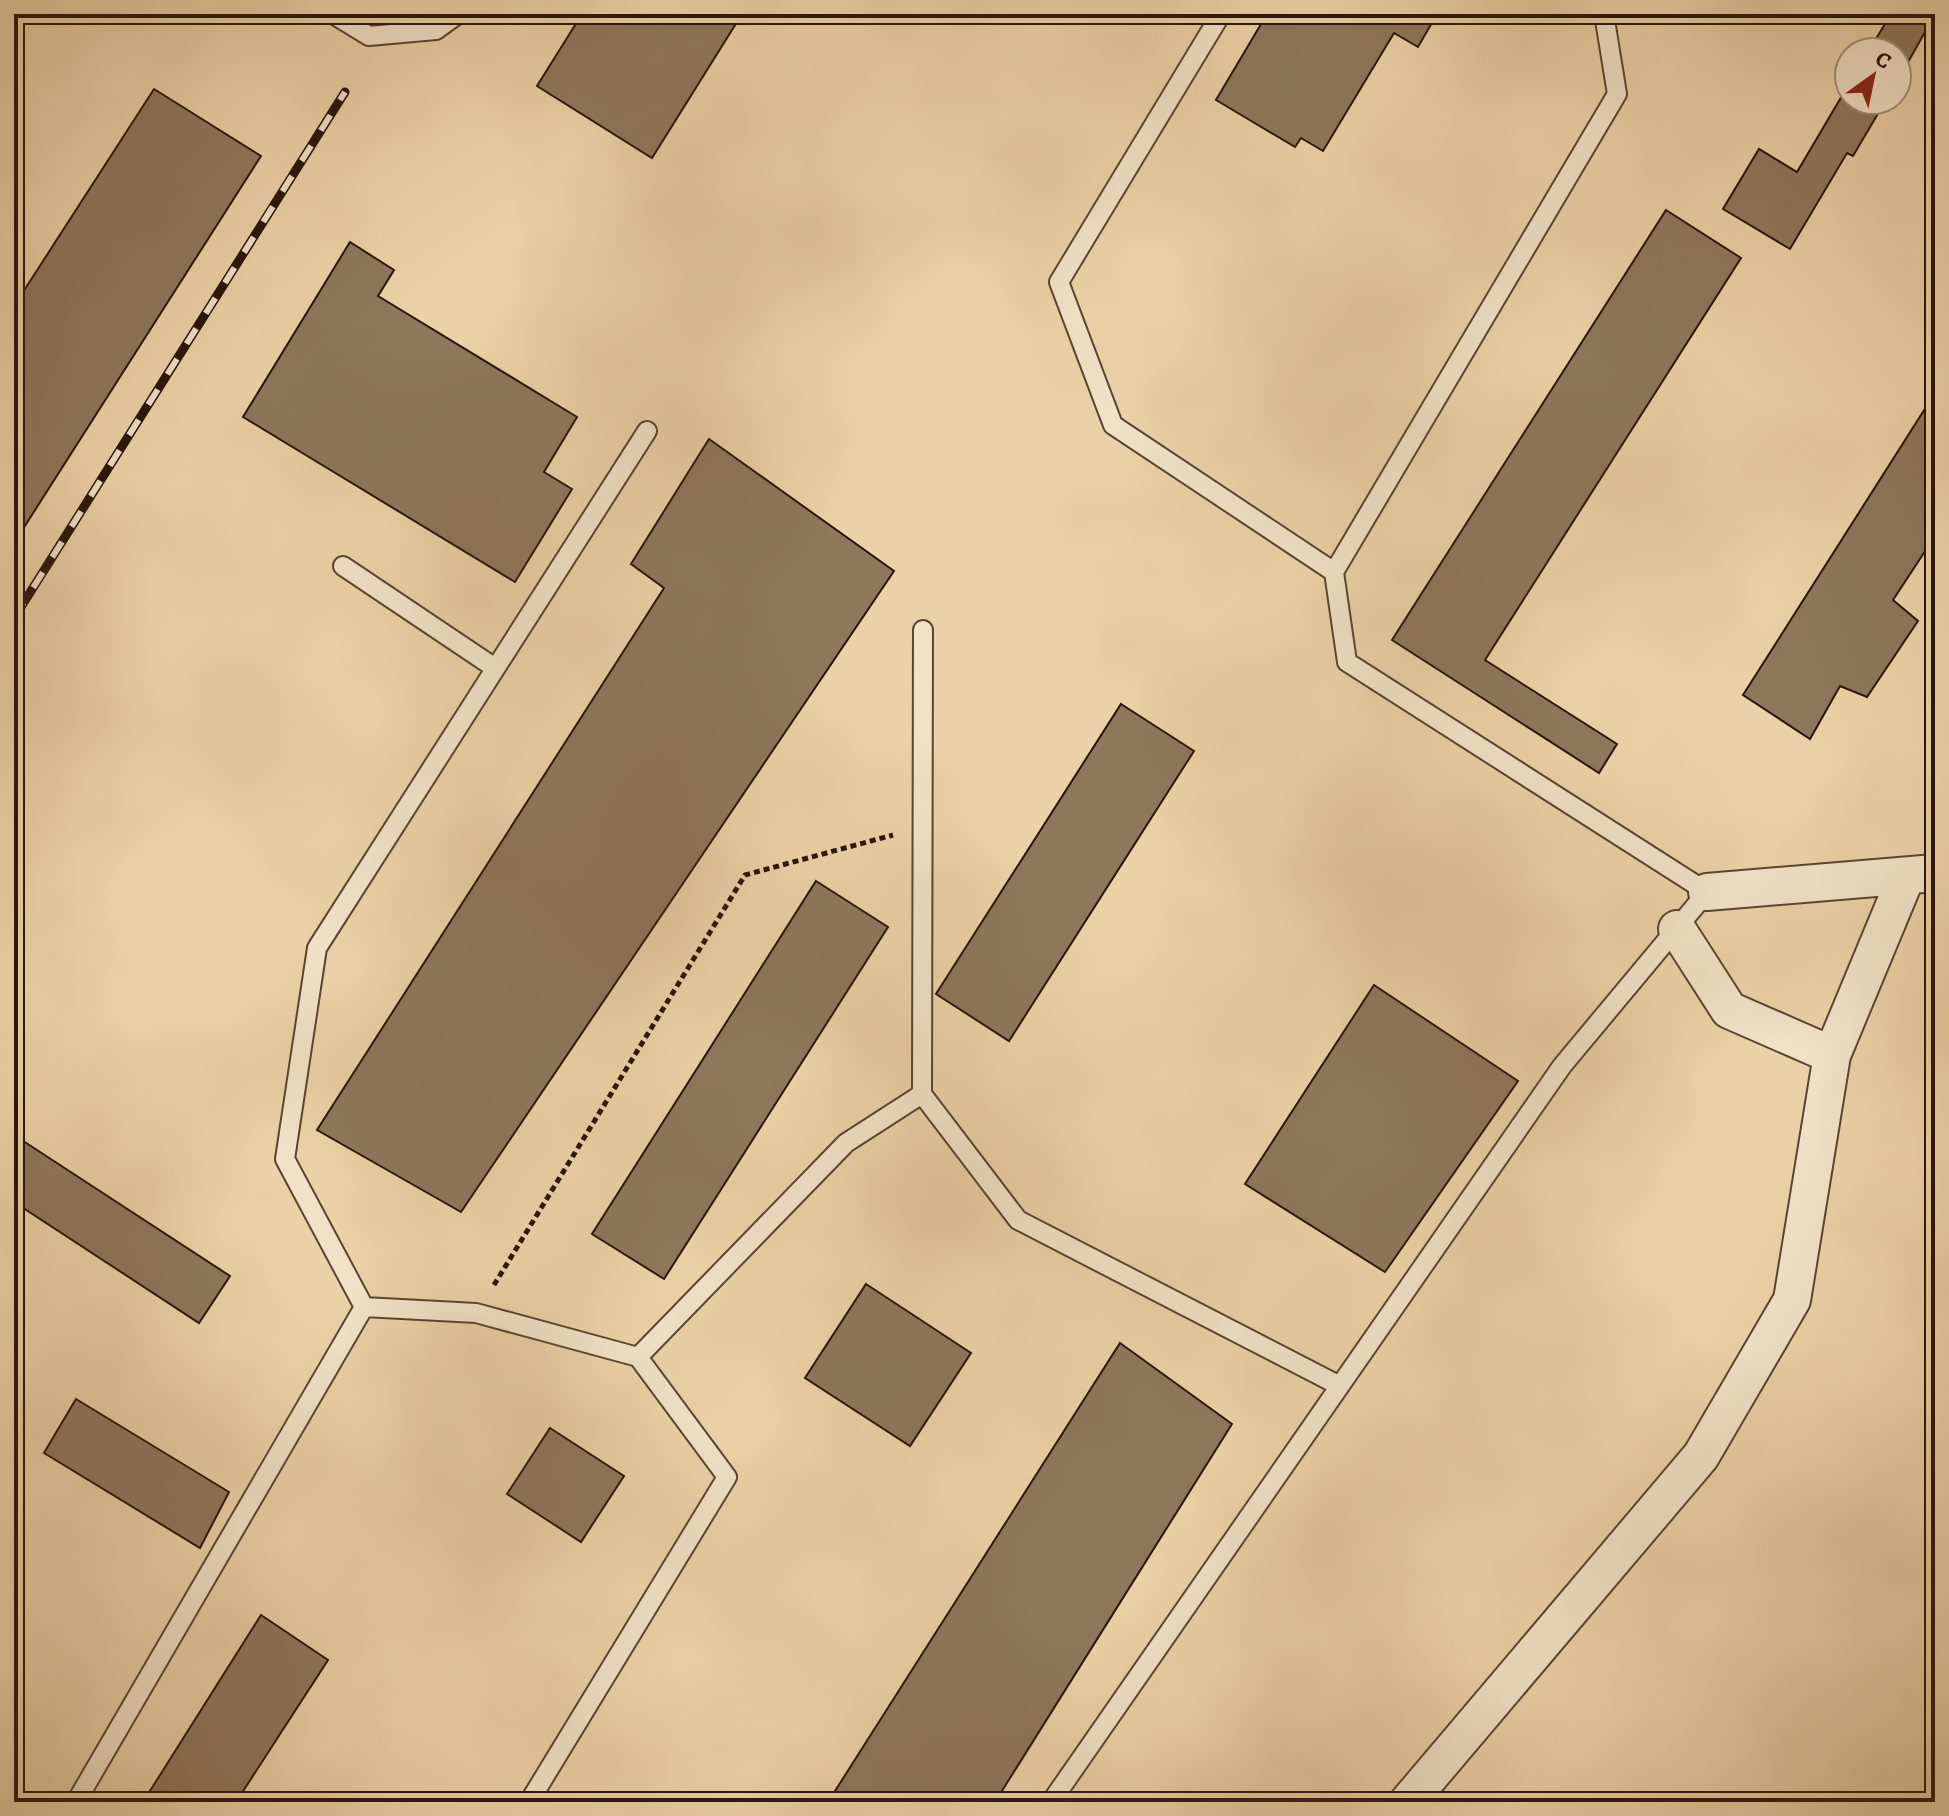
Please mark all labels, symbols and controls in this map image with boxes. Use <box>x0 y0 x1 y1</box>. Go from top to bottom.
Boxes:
north arrow <box>1833 36 1913 116</box>
text: С <box>1869 44 1897 76</box>

